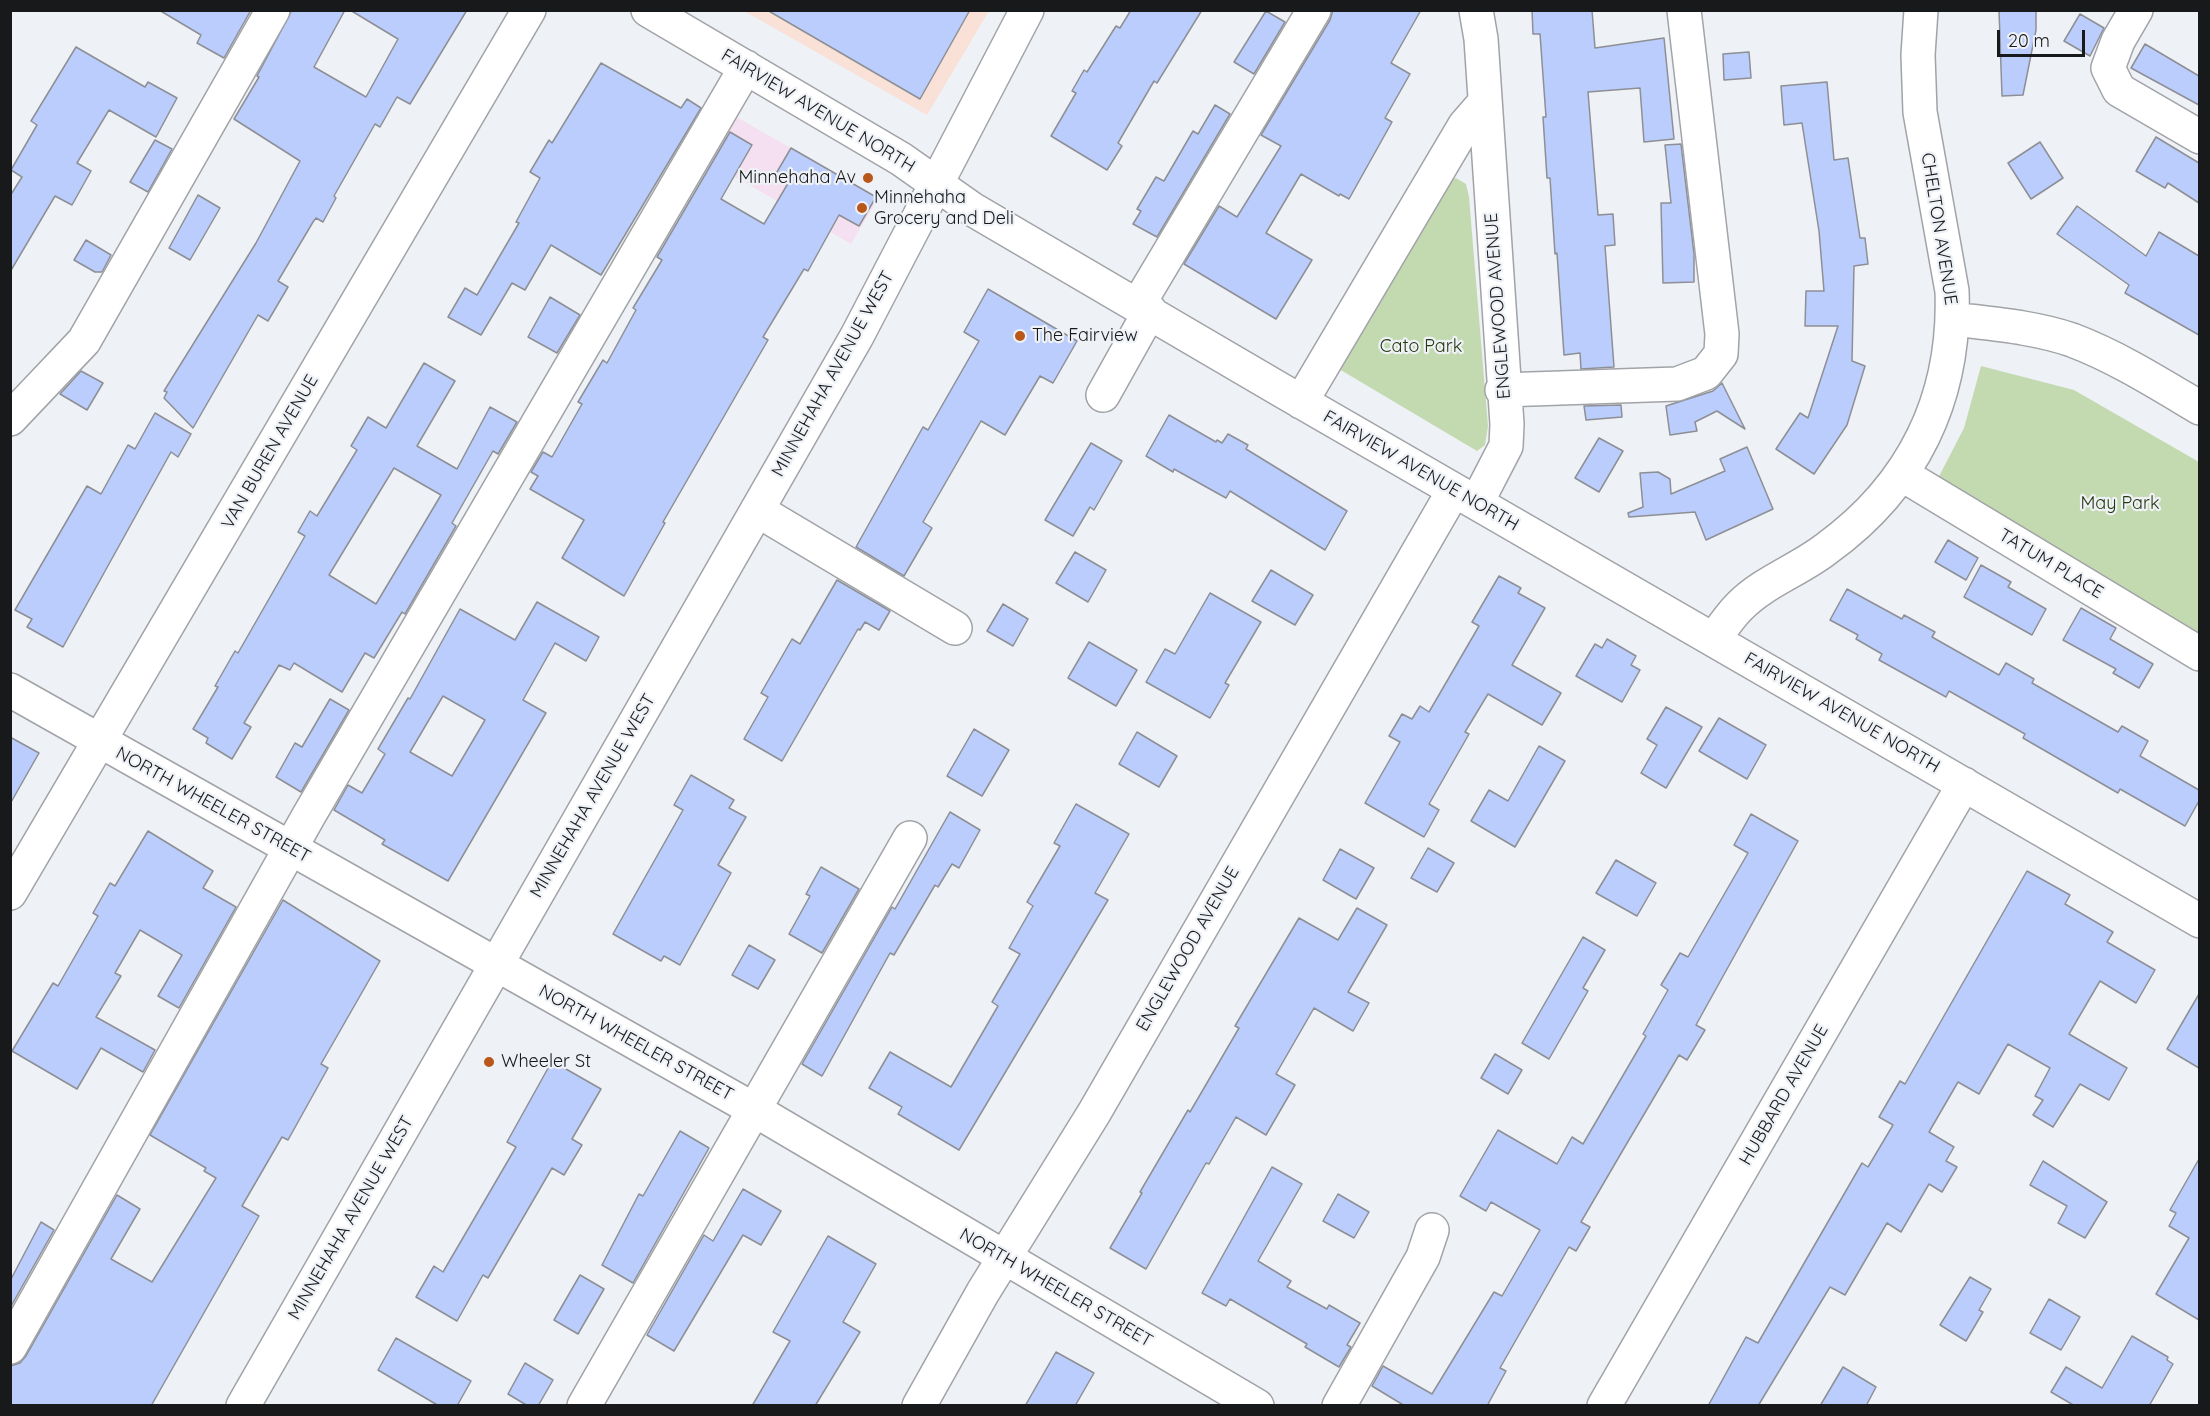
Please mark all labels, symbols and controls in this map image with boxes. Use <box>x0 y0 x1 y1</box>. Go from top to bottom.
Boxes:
scale bar <box>2000 18 2088 56</box>
text: 20 m <box>2008 29 2050 52</box>
street label: FAIRVIEW AVENUE NORTH <box>717 44 919 178</box>
street label: CHELTON AVENUE <box>1916 151 1962 307</box>
place label: Minnehaha Av <box>738 167 856 189</box>
marker: Minnehaha Av <box>861 171 875 185</box>
place label: Minnehaha Grocery and Deli <box>874 187 1014 230</box>
marker: Minnehaha Grocery and Deli <box>855 201 869 215</box>
street label: ENGLEWOOD AVENUE <box>1481 212 1515 400</box>
street label: MINNEHAHA AVENUE WEST <box>767 267 899 481</box>
place label: The Fairview <box>1032 325 1138 347</box>
marker: The Fairview <box>1013 329 1027 343</box>
park label: Cato Park <box>1380 336 1462 358</box>
street label: VAN BUREN AVENUE <box>217 371 323 533</box>
street label: FAIRVIEW AVENUE NORTH <box>1319 406 1523 536</box>
park label: May Park <box>2080 493 2160 515</box>
street label: TATUM PLACE <box>1995 524 2107 604</box>
street label: FAIRVIEW AVENUE NORTH <box>1740 648 1944 778</box>
street label: MINNEHAHA AVENUE WEST <box>526 690 660 902</box>
street label: NORTH WHEELER STREET <box>112 742 314 868</box>
street label: ENGLEWOOD AVENUE <box>1132 863 1244 1035</box>
street label: NORTH WHEELER STREET <box>535 980 737 1106</box>
street label: HUBBARD AVENUE <box>1735 1021 1833 1169</box>
place label: Wheeler St <box>501 1051 591 1073</box>
marker: Wheeler St <box>482 1055 496 1069</box>
street label: MINNEHAHA AVENUE WEST <box>284 1112 418 1324</box>
street label: NORTH WHEELER STREET <box>956 1224 1156 1352</box>

